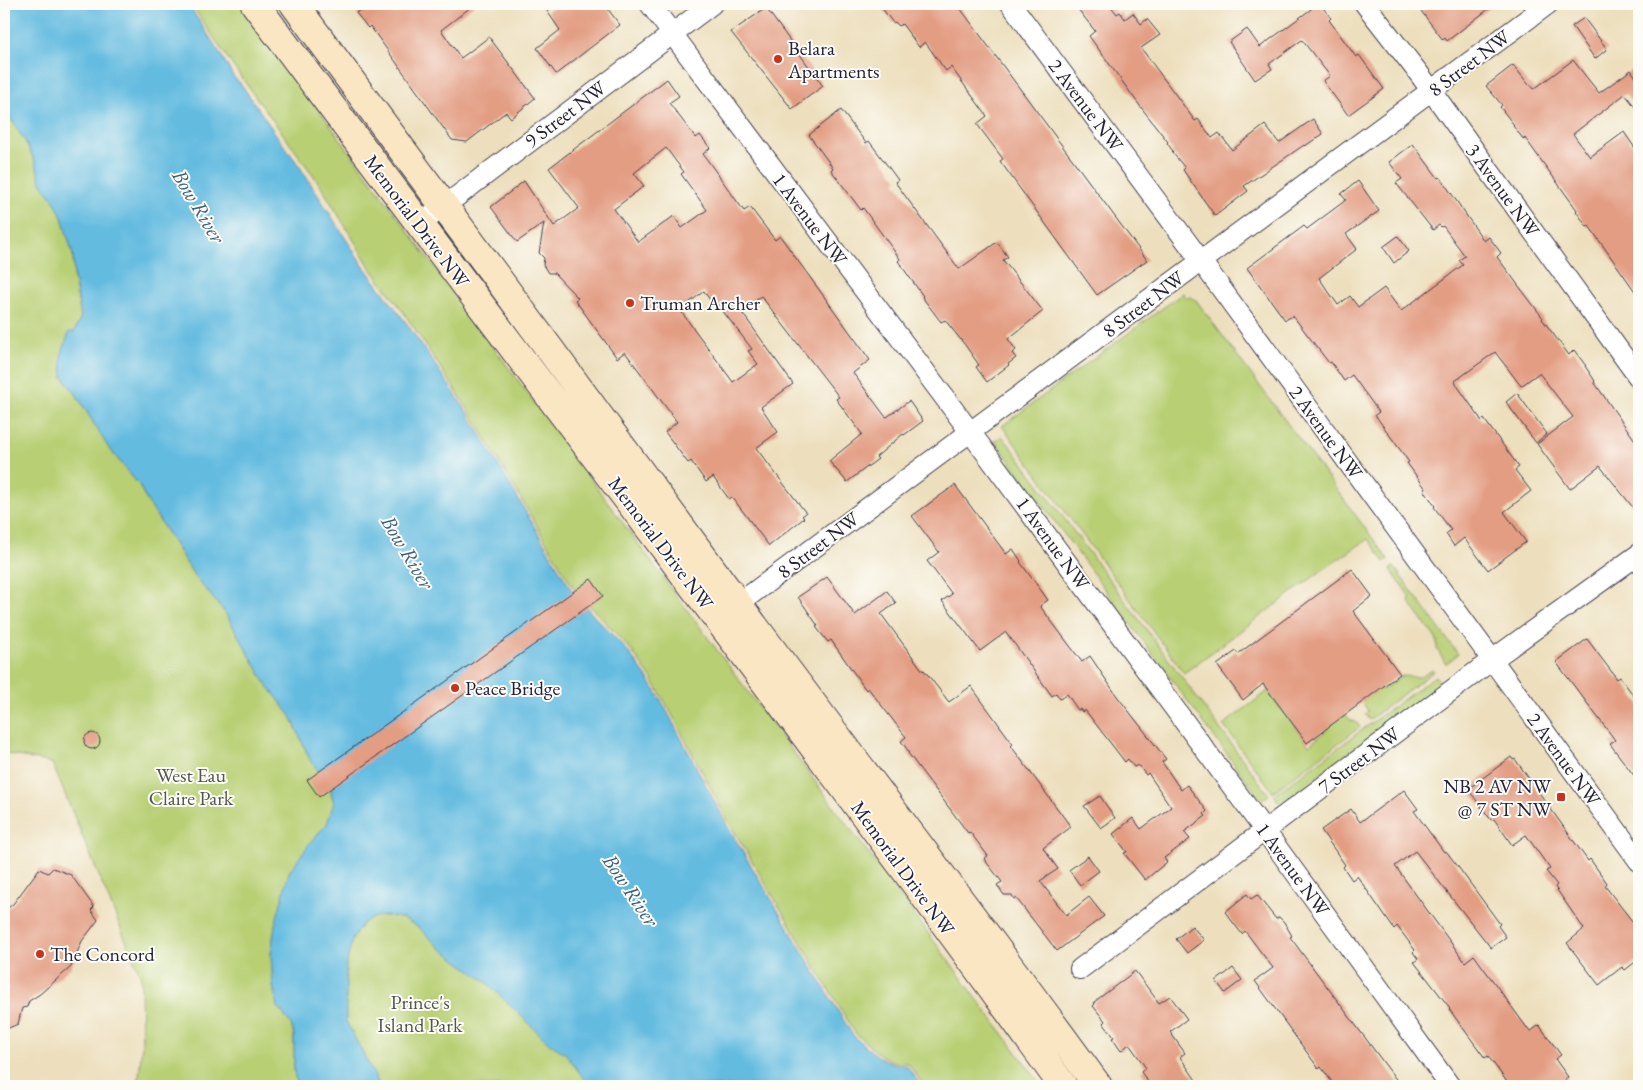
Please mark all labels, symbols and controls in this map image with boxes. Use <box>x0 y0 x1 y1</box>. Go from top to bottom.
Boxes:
street label: 8 Street NW <box>1423 23 1516 102</box>
place label: Belara Apartments <box>787 35 879 84</box>
marker: Belara Apartments <box>772 53 784 65</box>
street label: 2 Avenue NW <box>1043 54 1130 157</box>
street label: 9 Street NW <box>519 74 612 153</box>
street label: 3 Avenue NW <box>1460 138 1546 242</box>
street label: Memorial Drive NW <box>358 149 476 293</box>
water label: Bow River <box>166 163 232 249</box>
street label: 1 Avenue NW <box>767 168 854 271</box>
street label: 8 Street NW <box>1097 264 1190 343</box>
place label: Truman Archer <box>640 290 760 316</box>
marker: Truman Archer <box>624 297 636 309</box>
street label: 2 Avenue NW <box>1283 380 1369 484</box>
street label: Memorial Drive NW <box>602 471 720 615</box>
street label: 1 Avenue NW <box>1010 491 1096 595</box>
street label: 8 Street NW <box>772 505 865 584</box>
water label: Bow River <box>375 509 441 595</box>
place label: Peace Bridge <box>465 675 560 701</box>
marker: Peace Bridge <box>449 682 461 694</box>
street label: 2 Avenue NW <box>1521 707 1607 811</box>
street label: 7 Street NW <box>1313 720 1406 799</box>
park label: West Eau Claire Park <box>149 762 234 811</box>
place label: NB 2 AV NW @ 7 ST NW <box>1443 773 1552 822</box>
marker: NB 2 AV NW @ 7 ST NW <box>1555 791 1567 803</box>
street label: Memorial Drive NW <box>845 796 961 941</box>
street label: 1 Avenue NW <box>1250 817 1336 921</box>
water label: Bow River <box>596 848 666 932</box>
place label: The Concord <box>50 941 155 967</box>
marker: The Concord <box>34 948 46 960</box>
park label: Prince's Island Park <box>378 989 463 1038</box>

